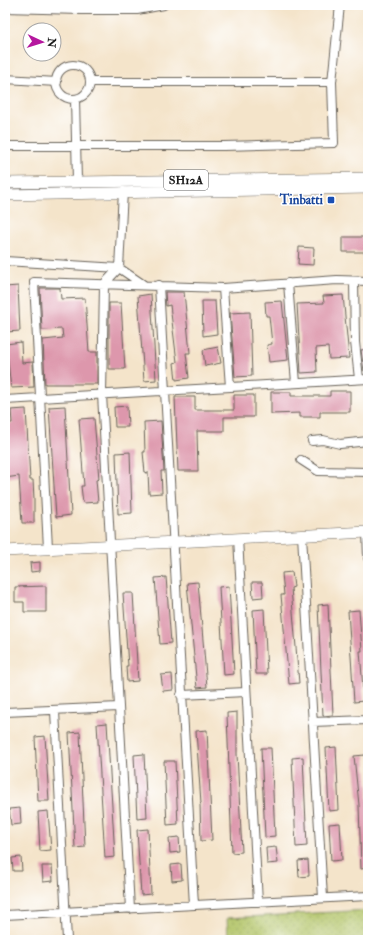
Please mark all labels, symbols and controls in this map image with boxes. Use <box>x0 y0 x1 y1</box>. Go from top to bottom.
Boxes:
north arrow <box>22 22 62 62</box>
text: N <box>45 36 58 49</box>
road number: SH12A <box>164 170 208 190</box>
place label: Tinbatti <box>279 192 324 208</box>
marker: Tinbatti <box>326 195 336 205</box>

